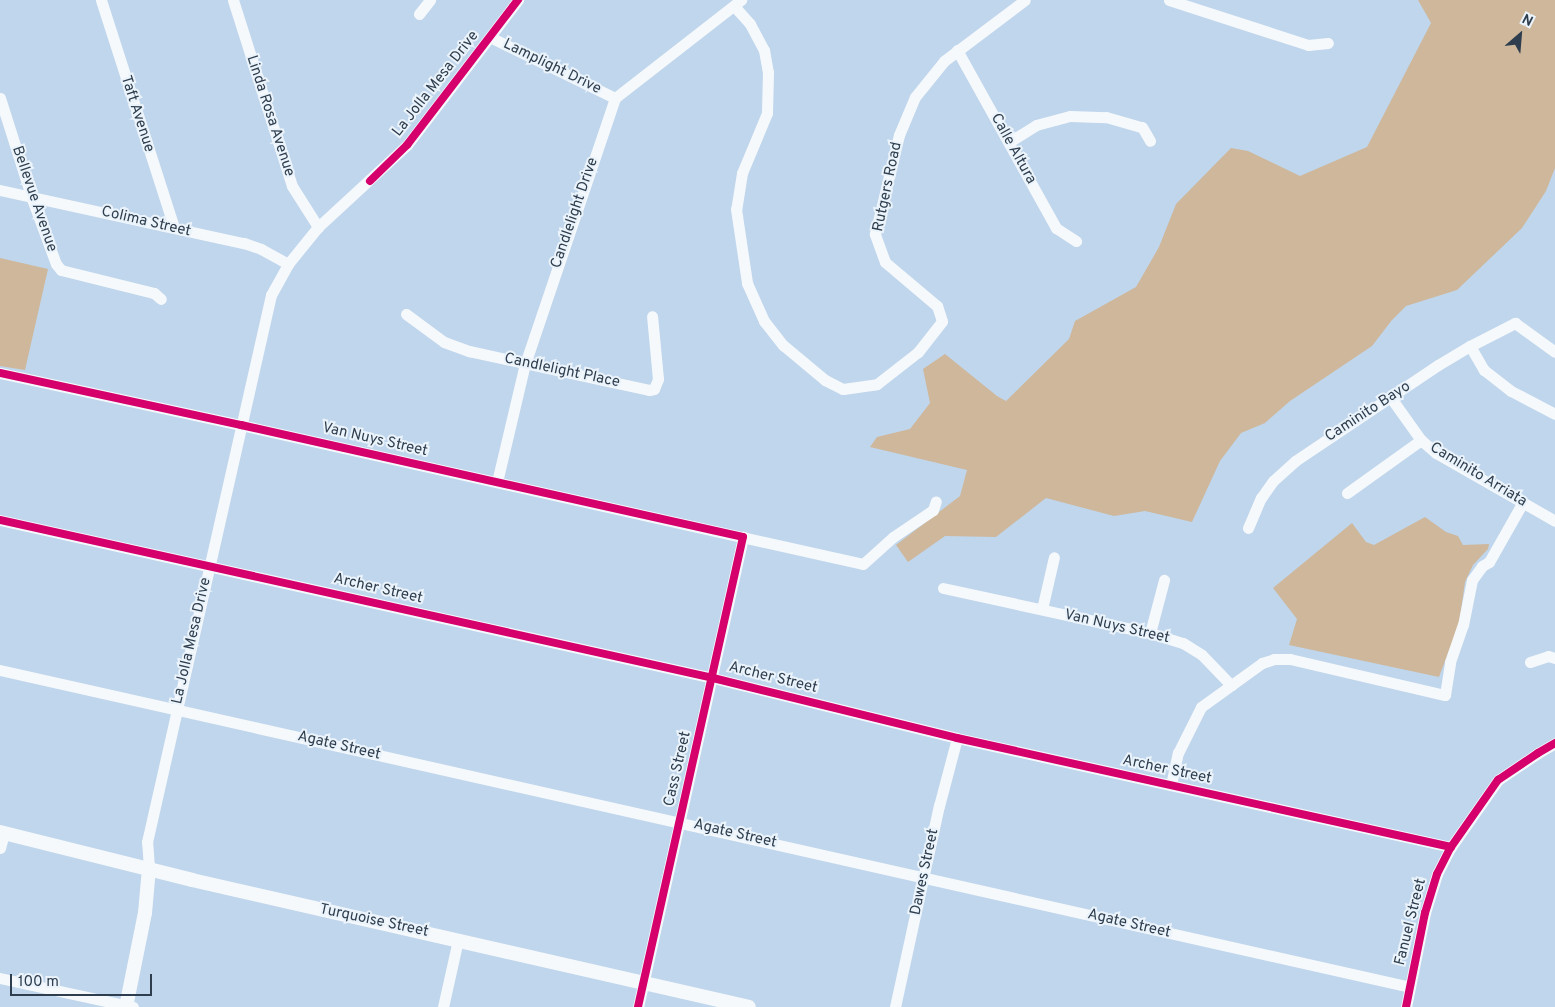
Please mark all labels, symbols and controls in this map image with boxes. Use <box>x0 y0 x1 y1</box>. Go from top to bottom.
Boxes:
north arrow <box>1495 10 1545 60</box>
text: N <box>1519 11 1535 31</box>
street label: La Jolla Mesa Drive <box>389 27 483 141</box>
street label: Lamplight Drive <box>500 35 604 99</box>
street label: Linda Rosa Avenue <box>242 53 298 179</box>
street label: Taft Avenue <box>116 73 158 155</box>
street label: Calle Altura <box>986 110 1040 188</box>
street label: Rutgers Road <box>870 140 906 234</box>
street label: Bellevue Avenue <box>7 143 61 255</box>
street label: Candlelight Drive <box>548 155 602 271</box>
street label: Colima Street <box>99 203 193 241</box>
street label: Candlelight Place <box>503 350 621 392</box>
street label: Caminito Bayo <box>1322 378 1414 446</box>
street label: Van Nuys Street <box>321 419 429 461</box>
street label: Caminito Arriata <box>1426 439 1530 511</box>
street label: Archer Street <box>332 570 424 608</box>
street label: La Jolla Mesa Drive <box>169 576 215 706</box>
street label: Van Nuys Street <box>1063 606 1171 648</box>
street label: Archer Street <box>727 658 819 698</box>
street label: Agate Street <box>296 728 382 764</box>
street label: Cass Street <box>661 730 695 808</box>
street label: Archer Street <box>1121 752 1213 788</box>
street label: Agate Street <box>692 816 778 852</box>
street label: Dawes Street <box>907 827 943 917</box>
street label: Fanuel Street <box>1392 877 1430 967</box>
street label: Turquoise Street <box>318 901 430 941</box>
street label: Agate Street <box>1086 906 1172 942</box>
scale bar <box>12 964 155 996</box>
text: 100 m <box>18 973 59 992</box>

